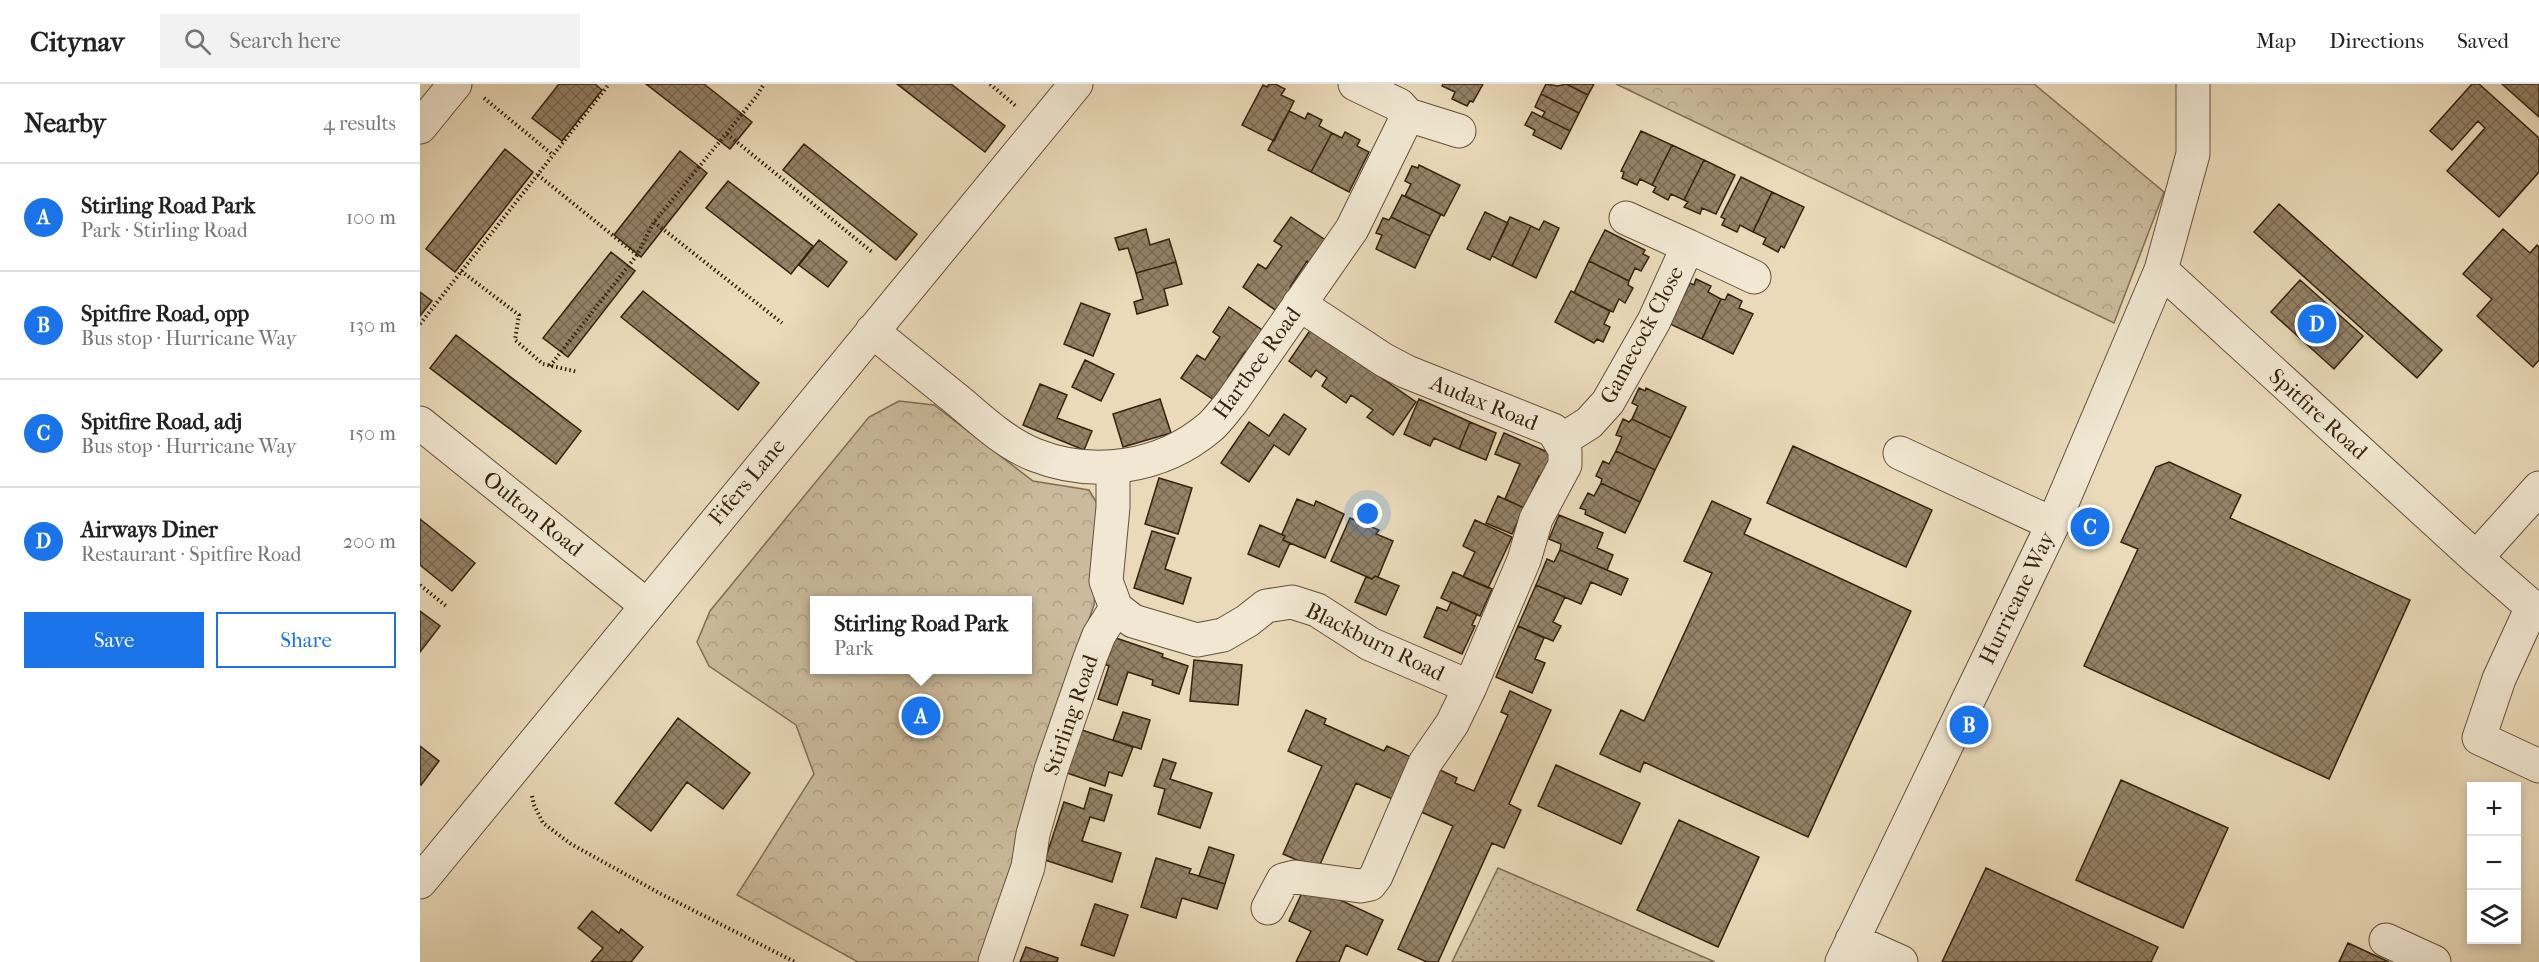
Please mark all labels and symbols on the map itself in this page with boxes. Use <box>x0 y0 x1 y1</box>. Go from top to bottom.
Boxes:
street label: Gamecock Close <box>1595 262 1689 408</box>
street label: Hartbee Road <box>1208 301 1307 424</box>
pin: D <box>2298 302 2336 346</box>
street label: Spitfire Road <box>2263 363 2373 466</box>
street label: Audax Road <box>1425 369 1543 437</box>
street label: Fifers Lane <box>703 433 791 531</box>
street label: Oulton Road <box>478 466 589 563</box>
your location <box>1353 499 1382 528</box>
pin: C <box>2070 504 2110 550</box>
street label: Hurricane Way <box>1974 526 2061 669</box>
street label: Blackburn Road <box>1301 597 1450 687</box>
street label: Stirling Road <box>1038 650 1104 779</box>
pin: A <box>902 694 940 738</box>
pin: B <box>1950 702 1988 748</box>

